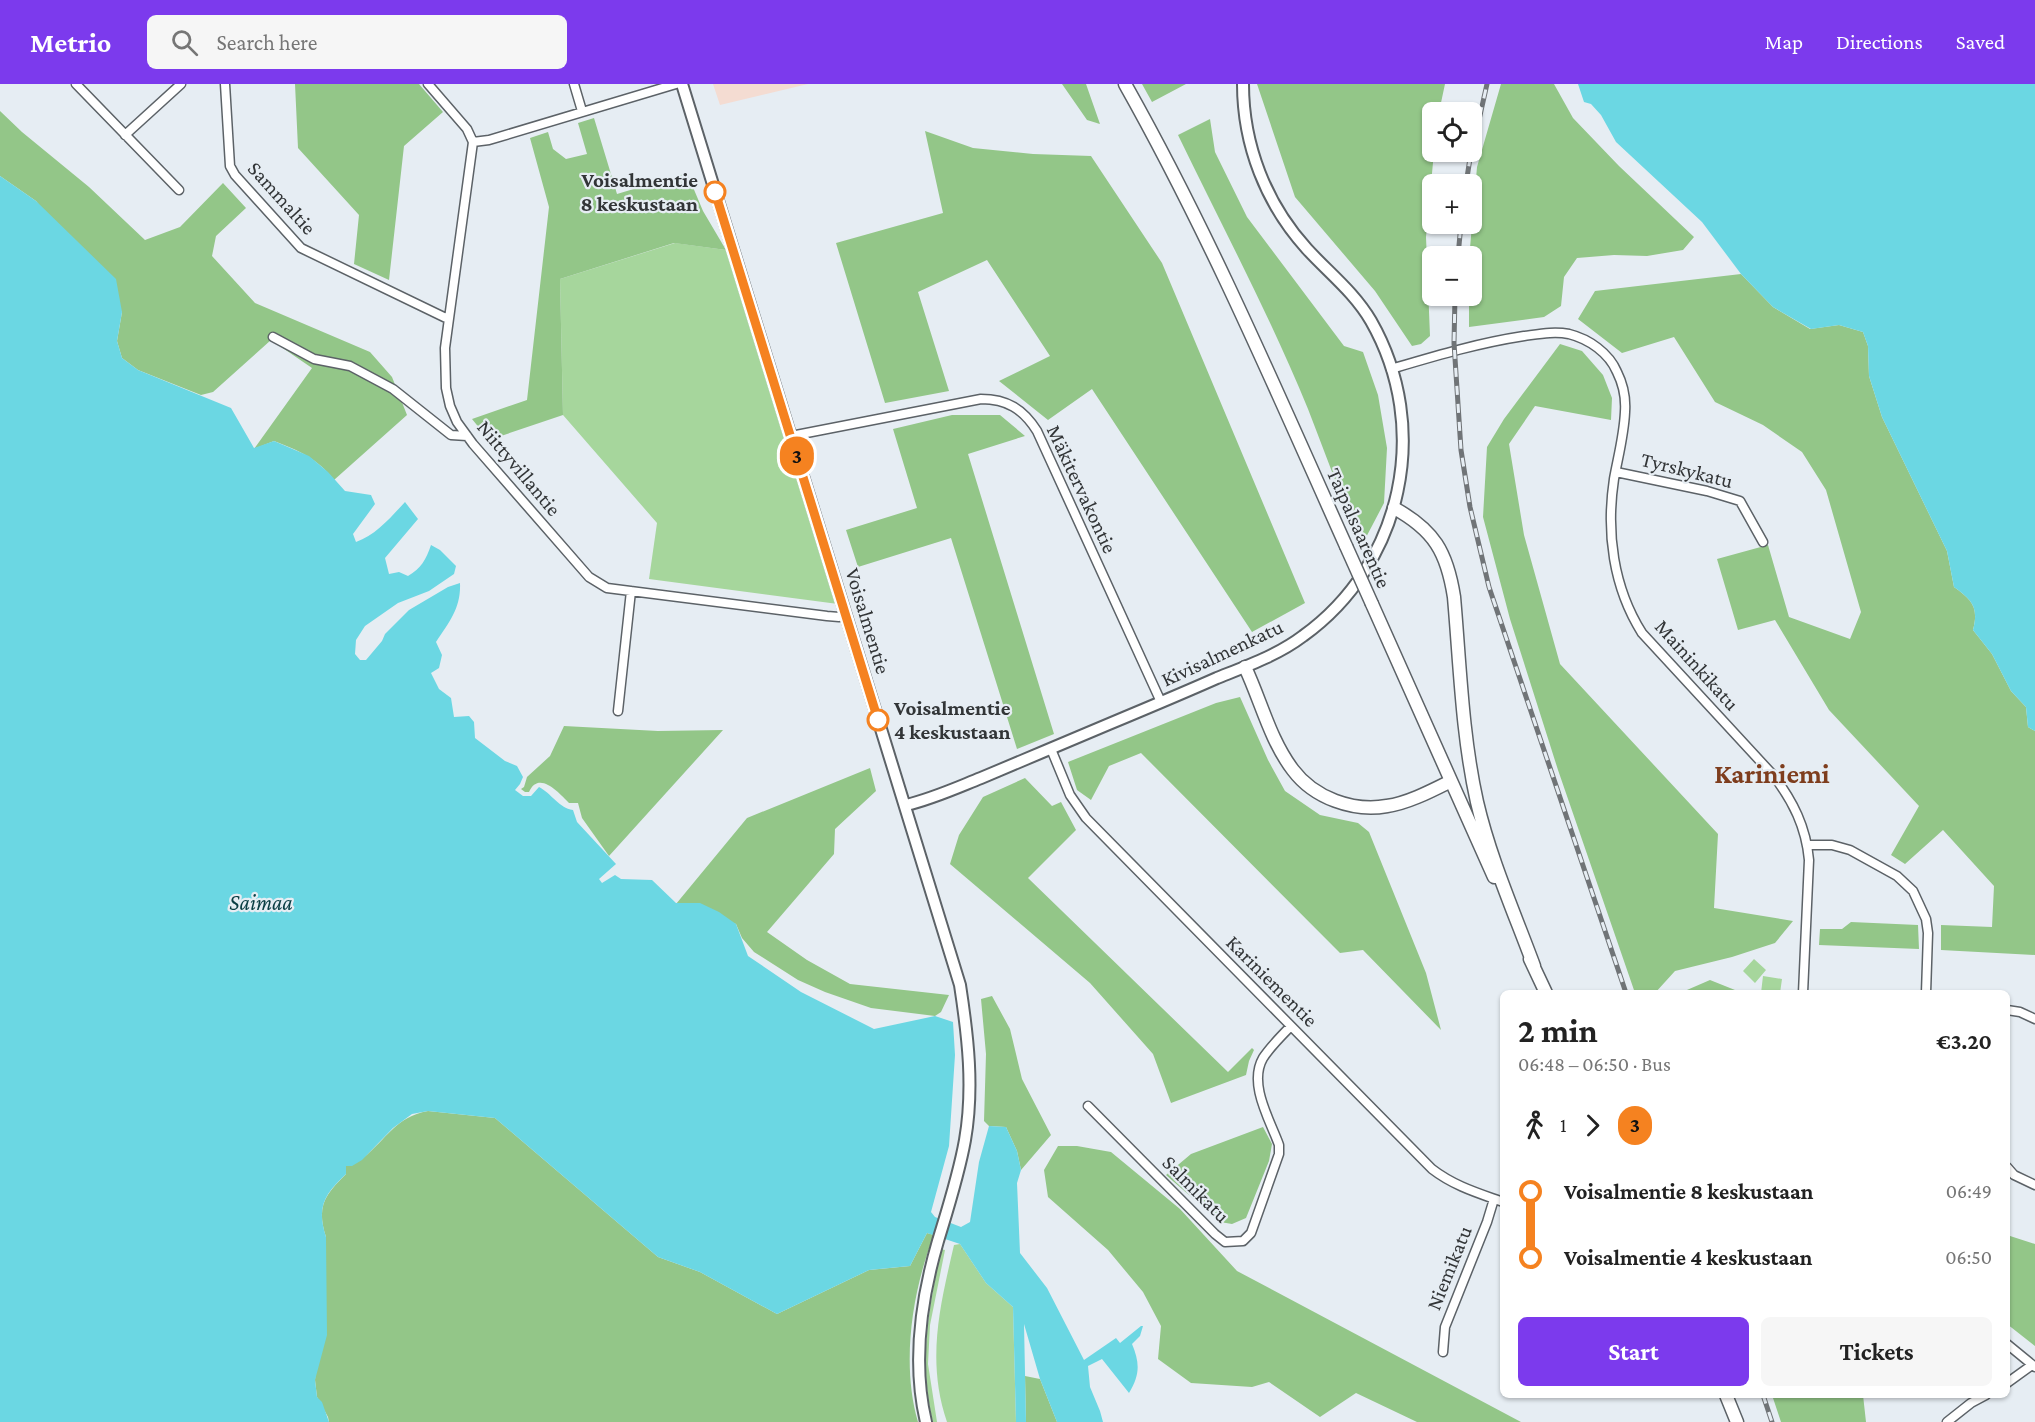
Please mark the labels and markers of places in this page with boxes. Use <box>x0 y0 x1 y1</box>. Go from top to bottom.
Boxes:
place label: Voisalmentie 8 keskustaan <box>581 168 698 216</box>
marker: Voisalmentie 8 keskustaan <box>704 181 726 203</box>
place label: Voisalmentie 4 keskustaan <box>893 696 1011 744</box>
marker: Voisalmentie 4 keskustaan <box>867 709 889 731</box>

